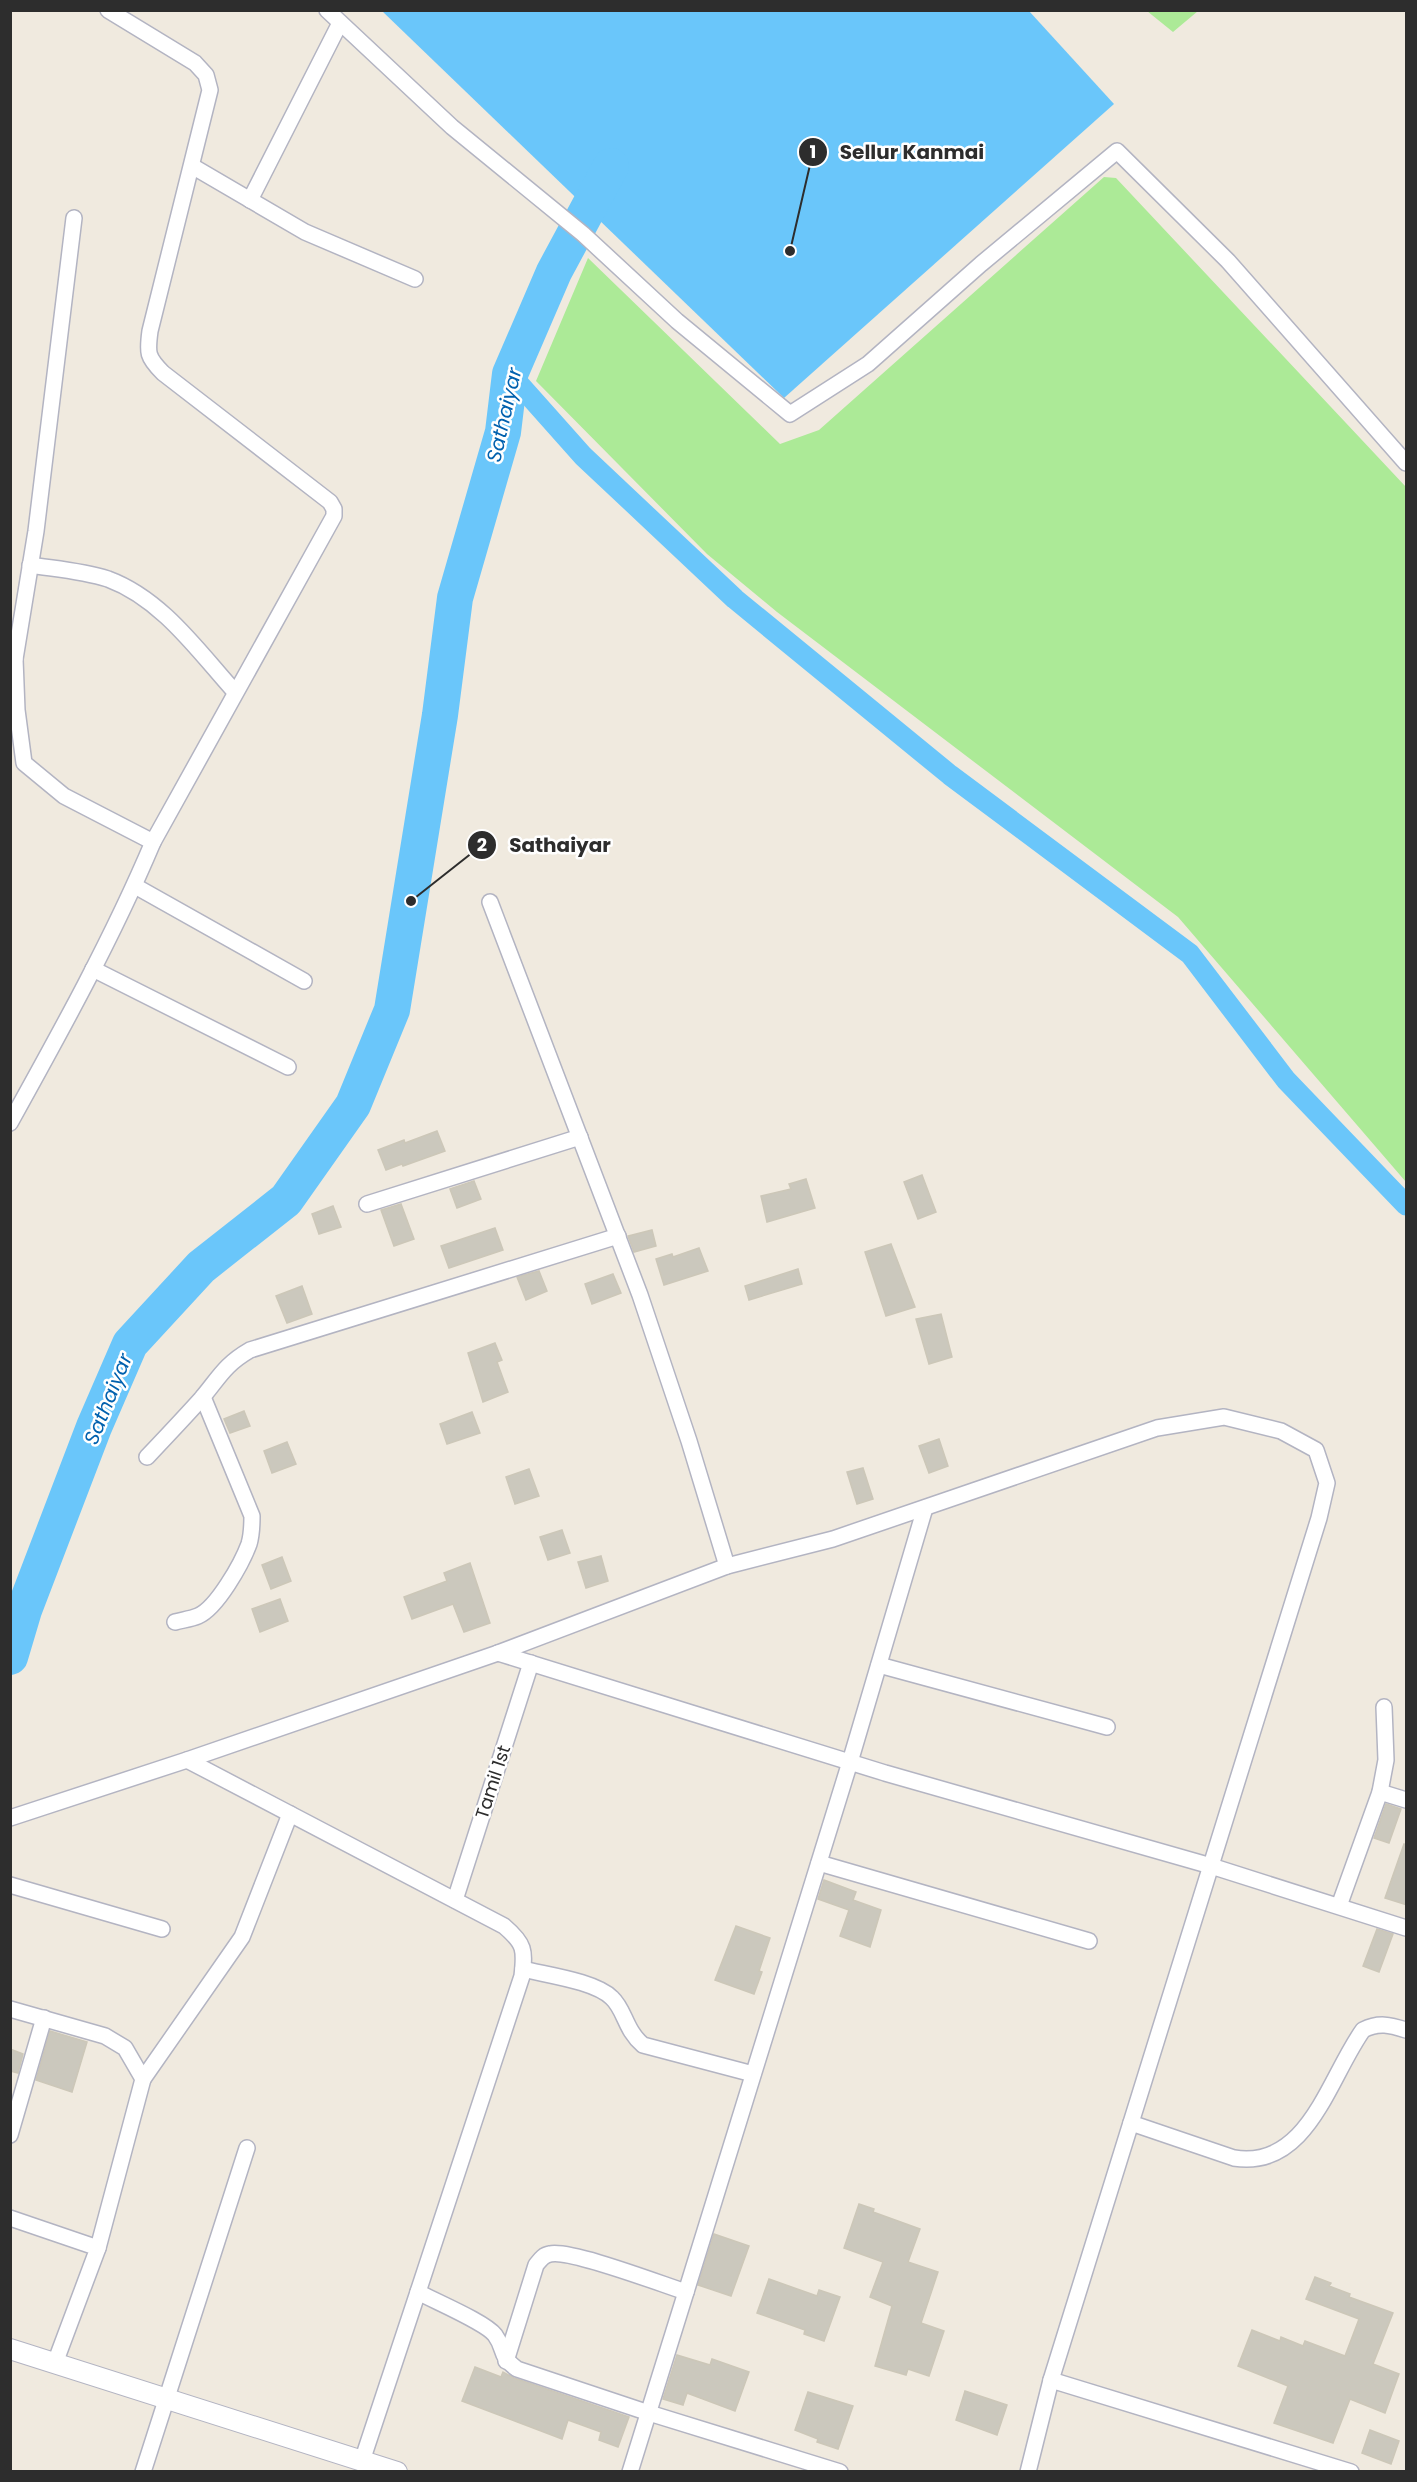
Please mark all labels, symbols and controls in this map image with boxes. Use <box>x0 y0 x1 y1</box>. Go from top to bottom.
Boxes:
callout: Sellur Kanmai <box>798 133 997 171</box>
text: Sellur Kanmai <box>840 138 984 166</box>
text: 1 <box>810 139 816 164</box>
water label: Sathaiyar <box>480 365 529 465</box>
callout: Sathaiyar <box>467 826 623 864</box>
text: Sathaiyar <box>509 831 611 859</box>
text: 2 <box>477 832 487 857</box>
water label: Sathaiyar <box>77 1349 139 1449</box>
street label: Tamil 1st <box>469 1742 516 1822</box>

